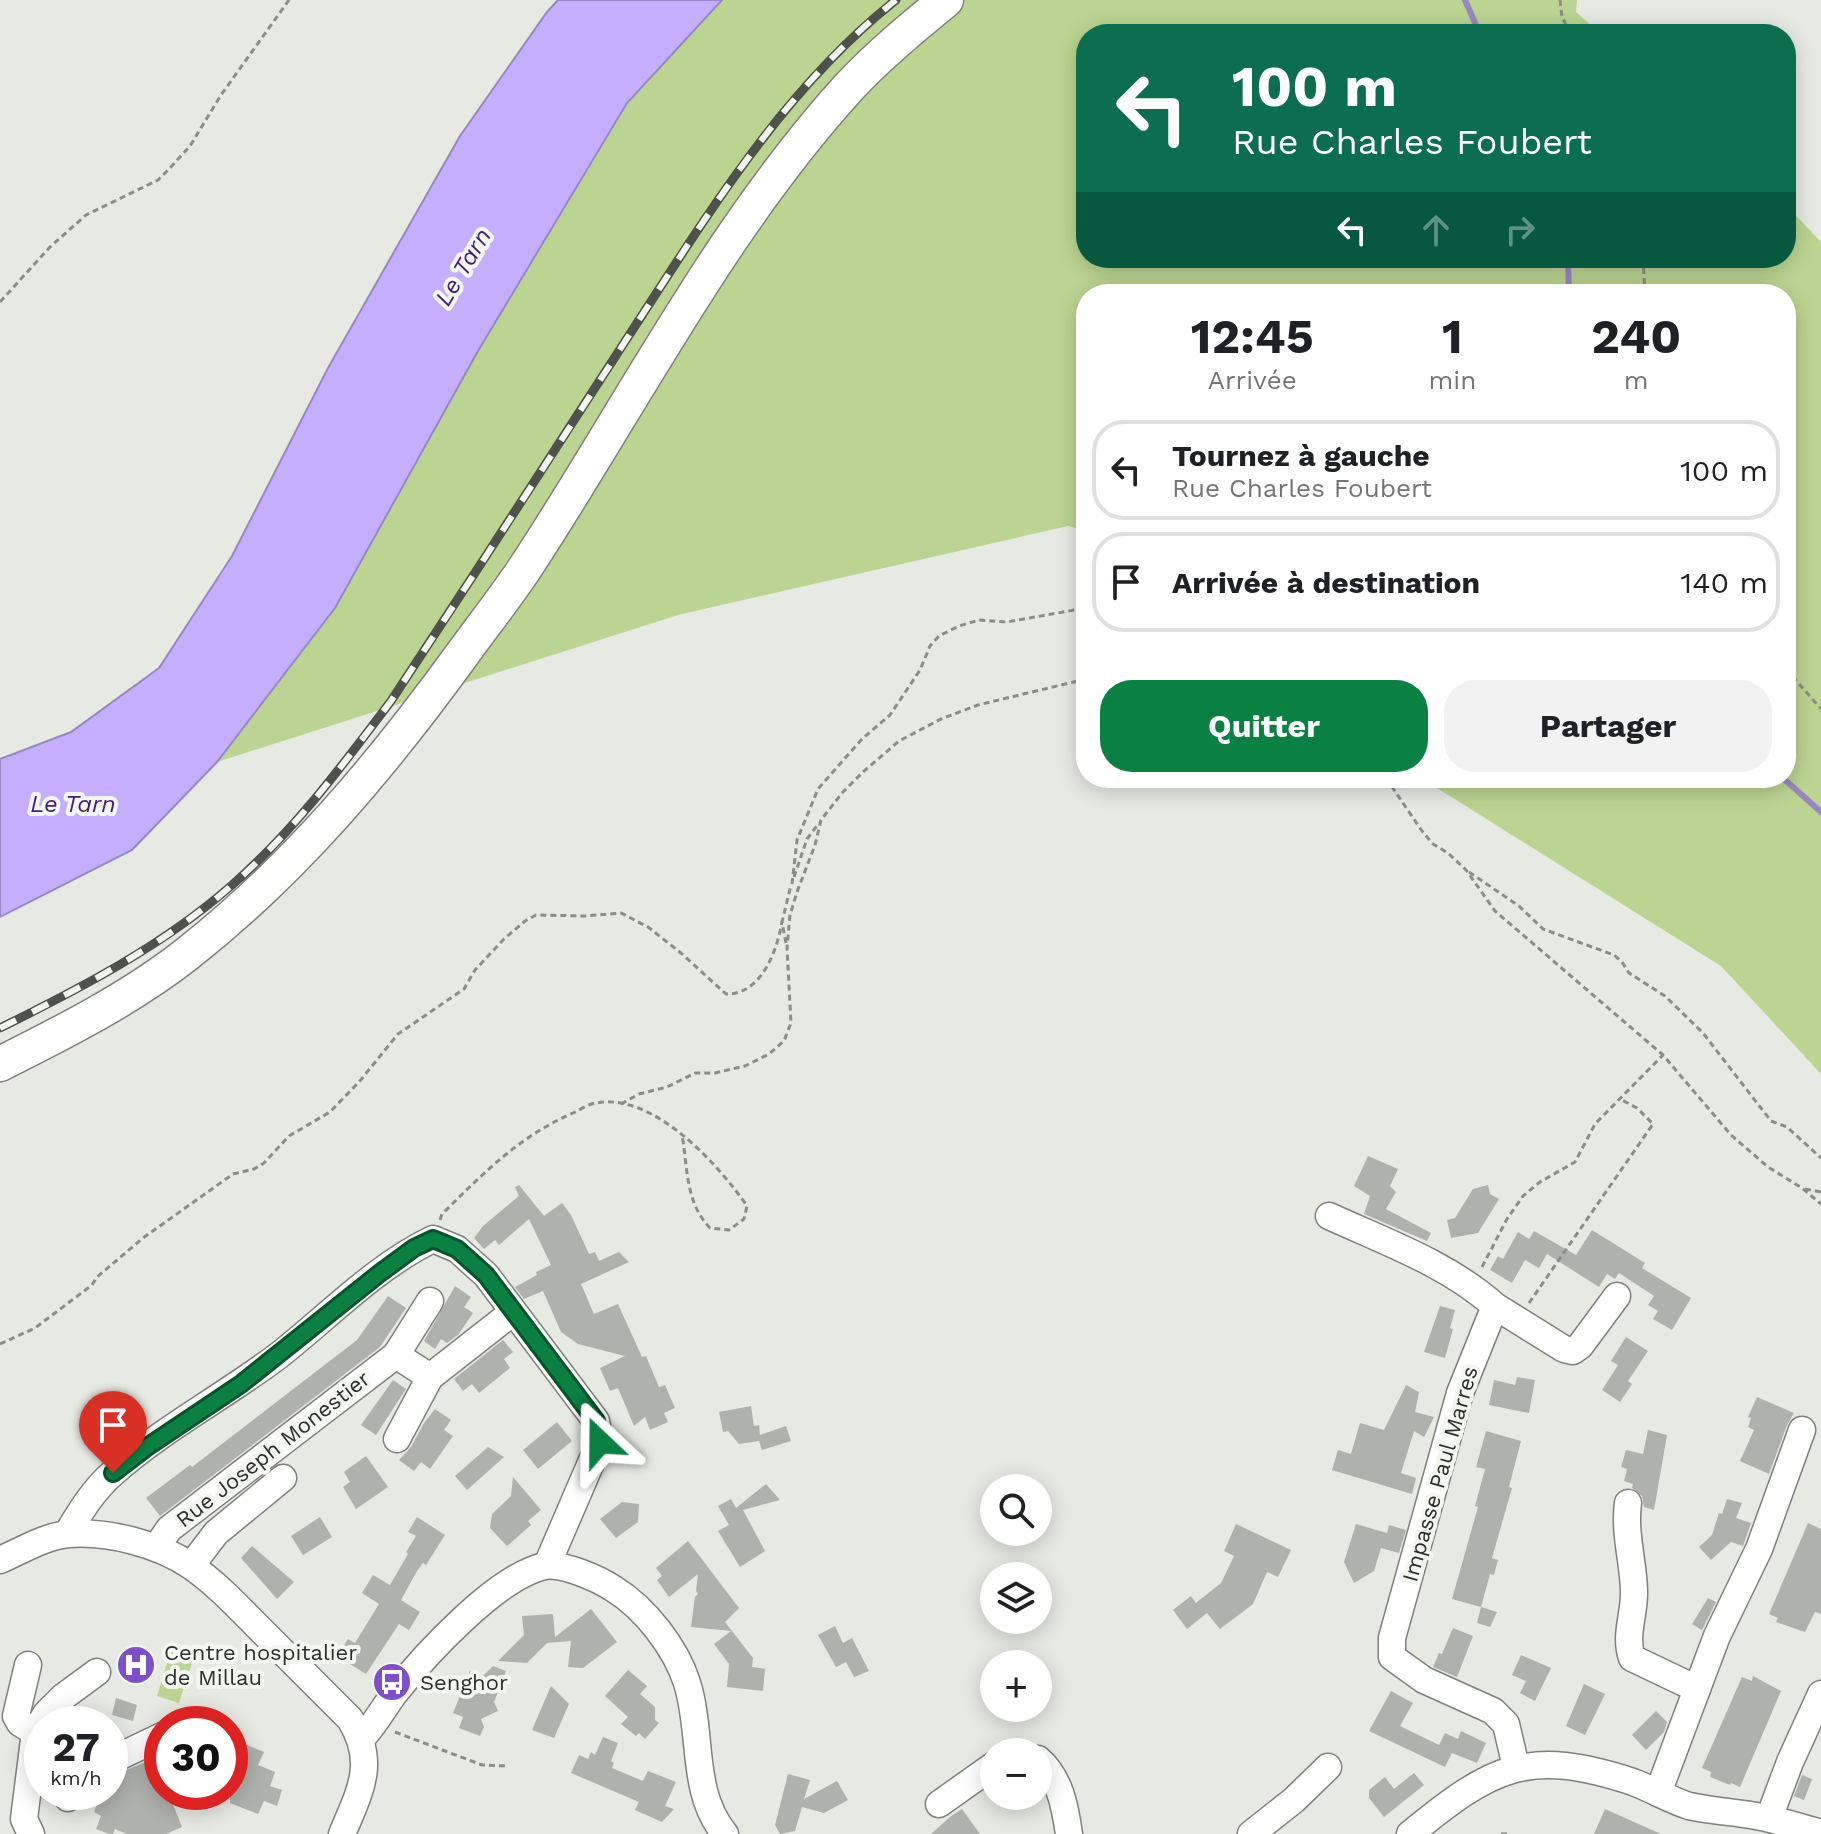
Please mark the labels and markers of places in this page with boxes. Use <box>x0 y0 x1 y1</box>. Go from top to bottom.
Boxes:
pin <box>79 1391 147 1473</box>
place label: Centre hospitalier de Millau <box>164 1640 357 1690</box>
hospital icon: Centre hospitalier de Millau <box>115 1644 157 1686</box>
bus stop icon: Senghor <box>371 1661 413 1703</box>
place label: Senghor <box>420 1670 508 1695</box>

